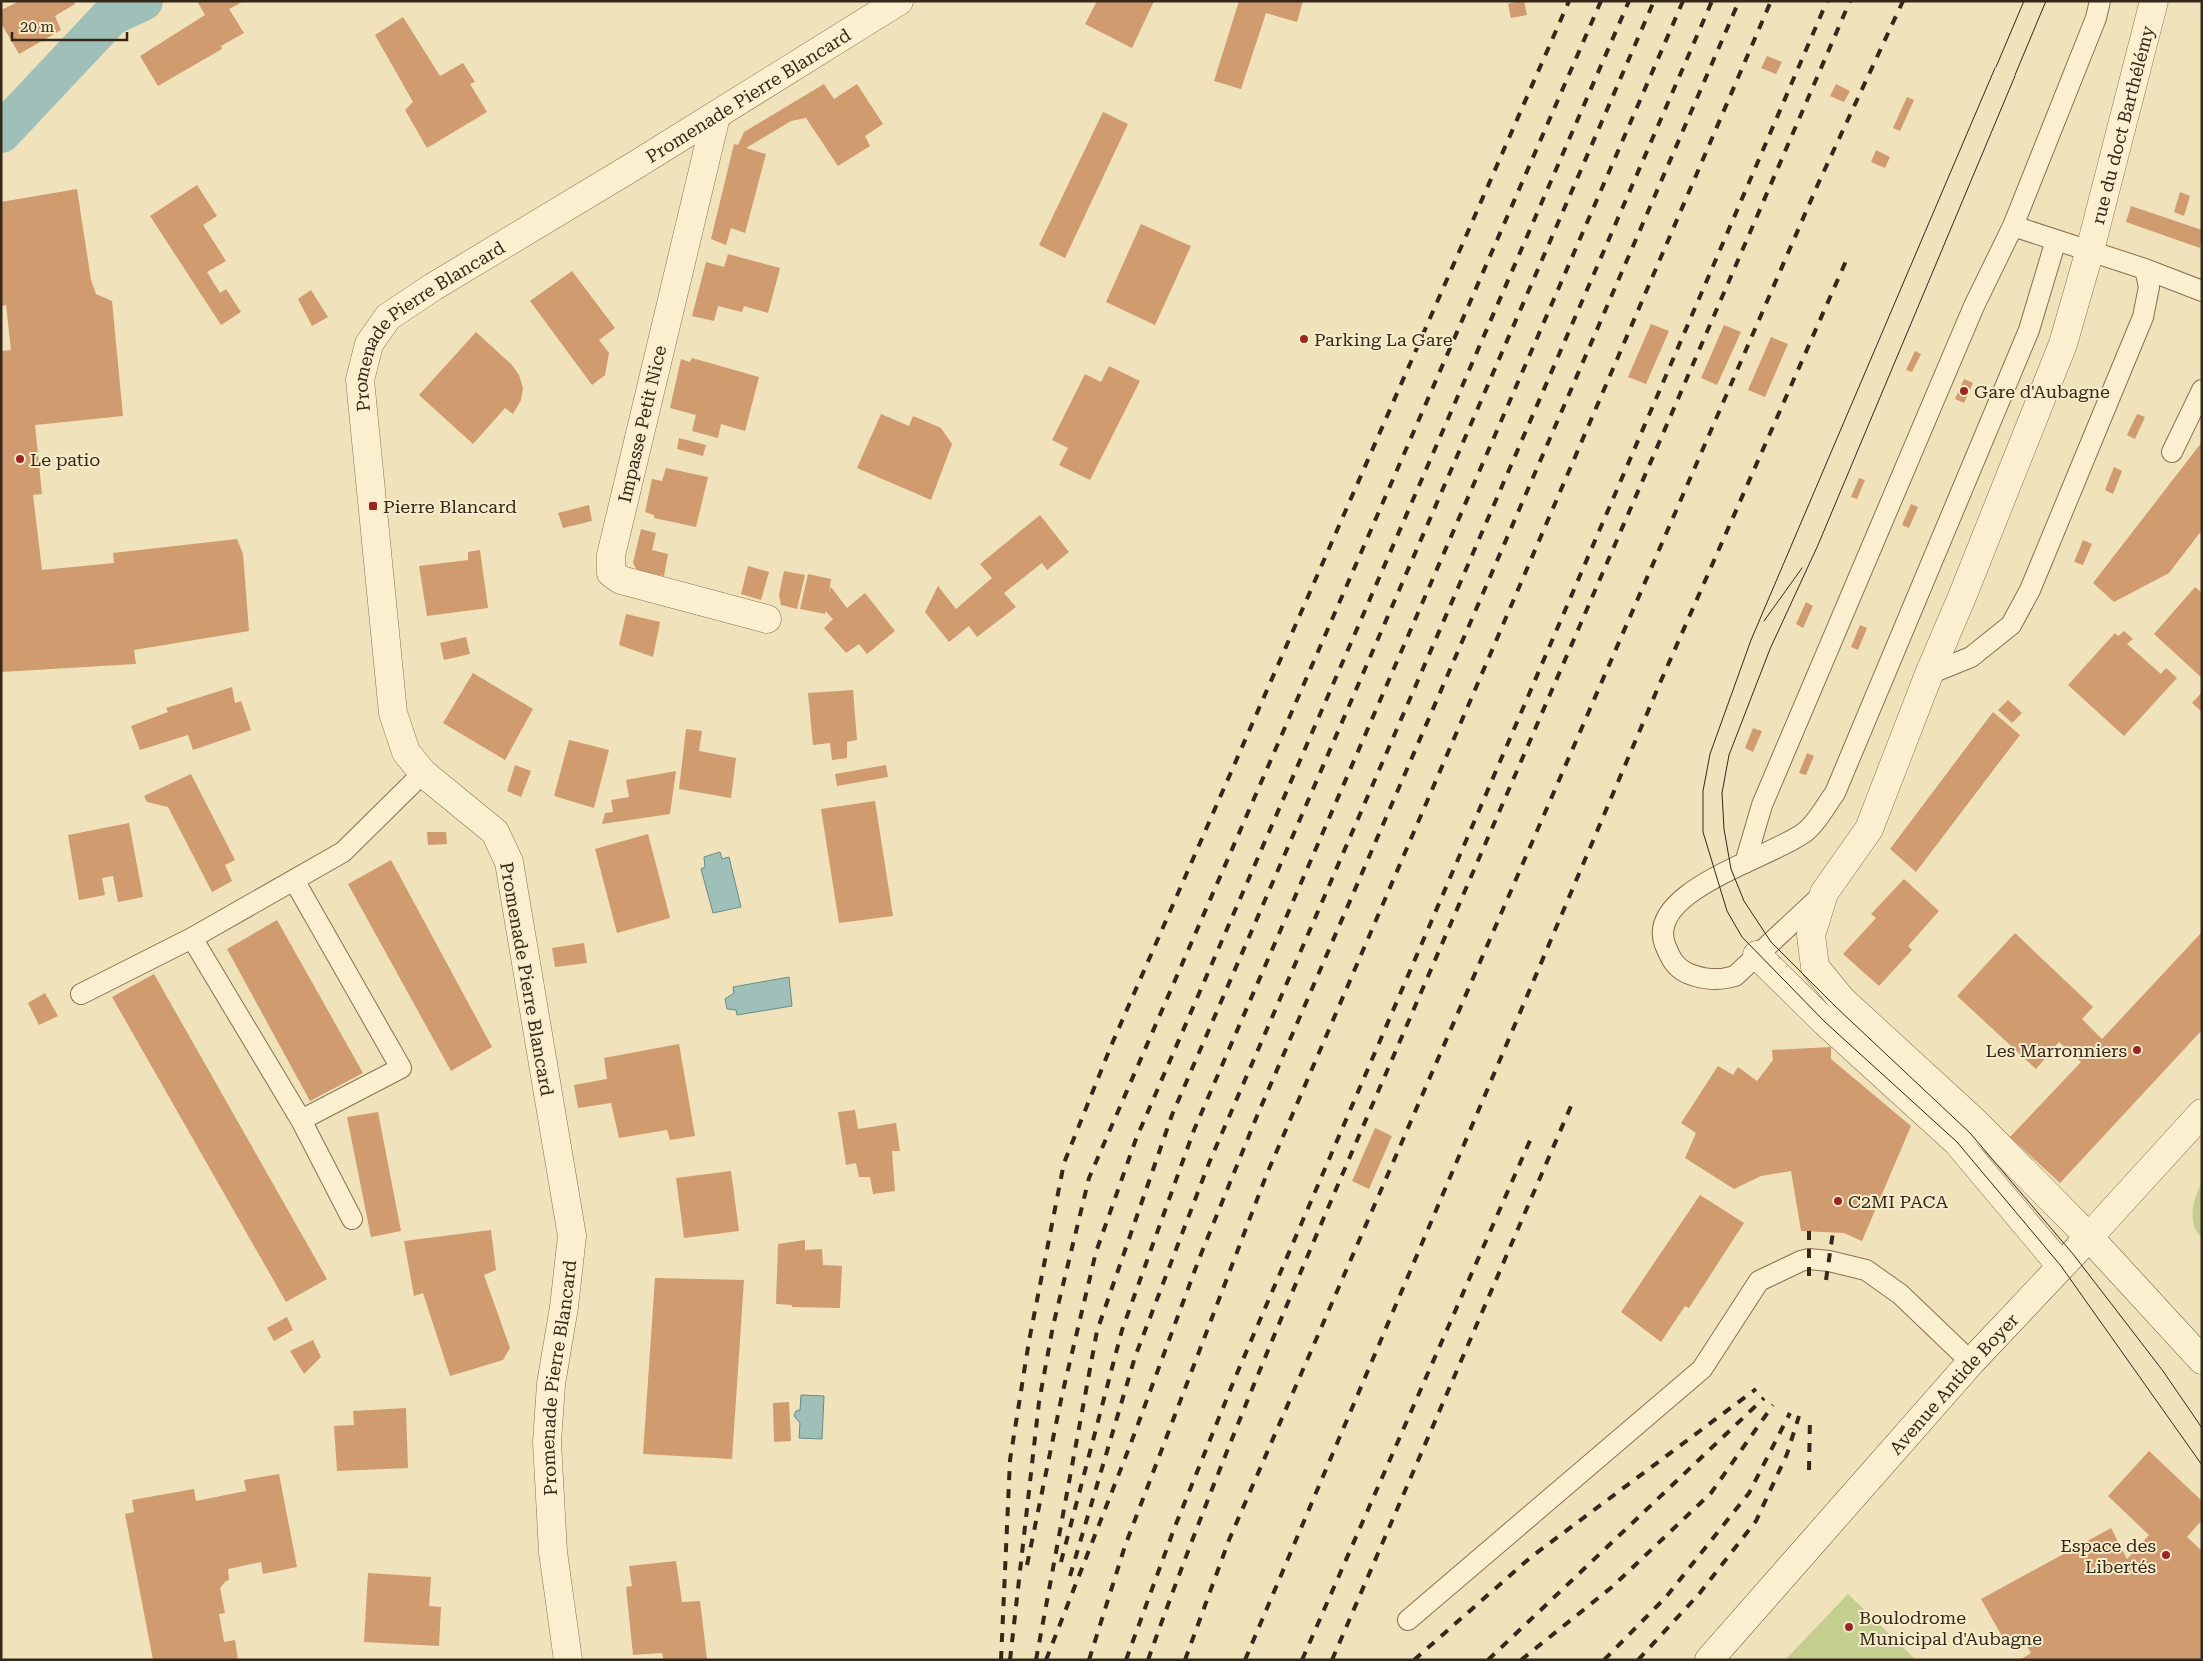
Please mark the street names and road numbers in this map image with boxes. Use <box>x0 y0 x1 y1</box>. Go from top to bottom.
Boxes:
street label: Promenade Pierre Blancard <box>642 23 855 167</box>
street label: rue du doct Barthélémy <box>2087 23 2158 226</box>
street label: Promenade Pierre Blancard <box>349 236 509 413</box>
street label: Impasse Petit Nice <box>614 343 670 505</box>
street label: Promenade Pierre Blancard <box>496 860 558 1098</box>
street label: Promenade Pierre Blancard <box>536 1258 580 1496</box>
street label: Avenue Antide Boyer <box>1885 1309 2022 1458</box>

